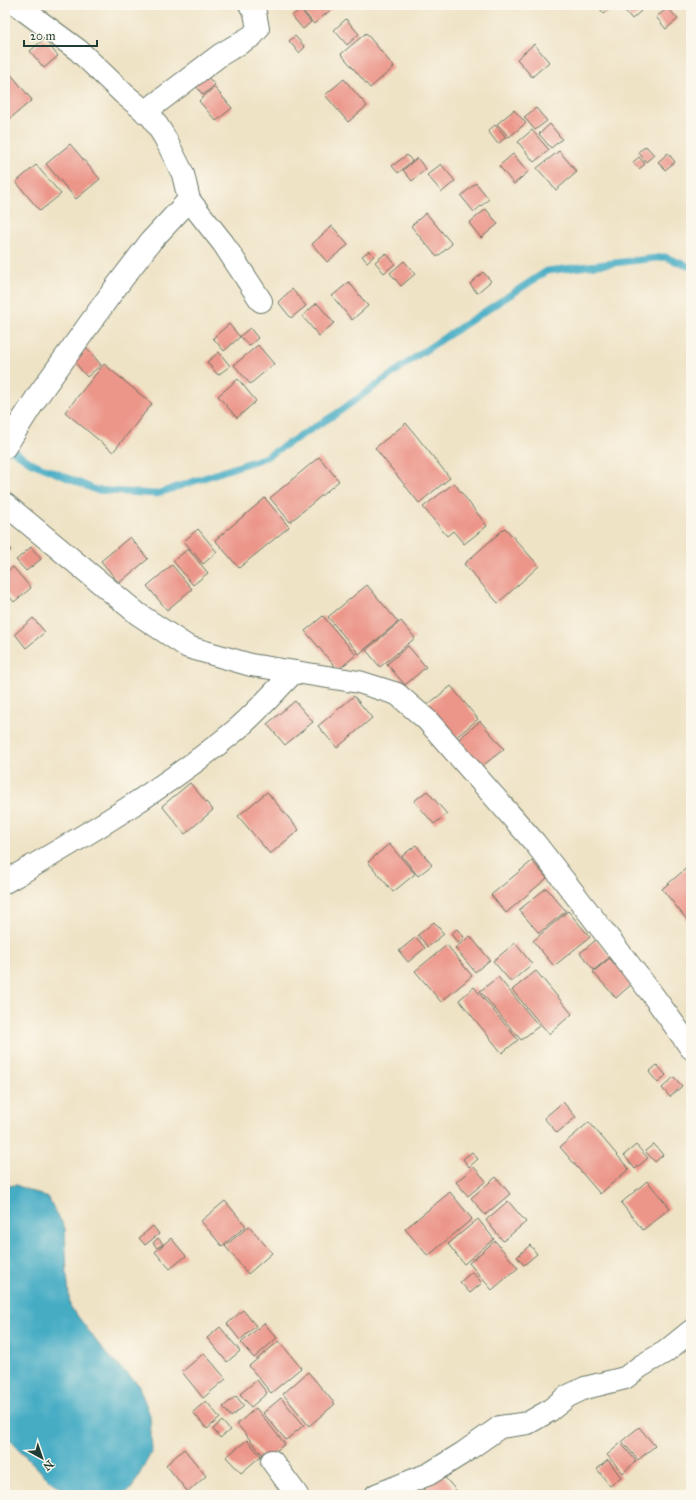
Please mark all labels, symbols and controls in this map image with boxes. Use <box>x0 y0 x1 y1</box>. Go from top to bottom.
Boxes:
scale bar <box>24 22 97 48</box>
text: 20 m <box>30 29 56 43</box>
north arrow <box>22 1438 62 1478</box>
text: N <box>40 1457 56 1474</box>

